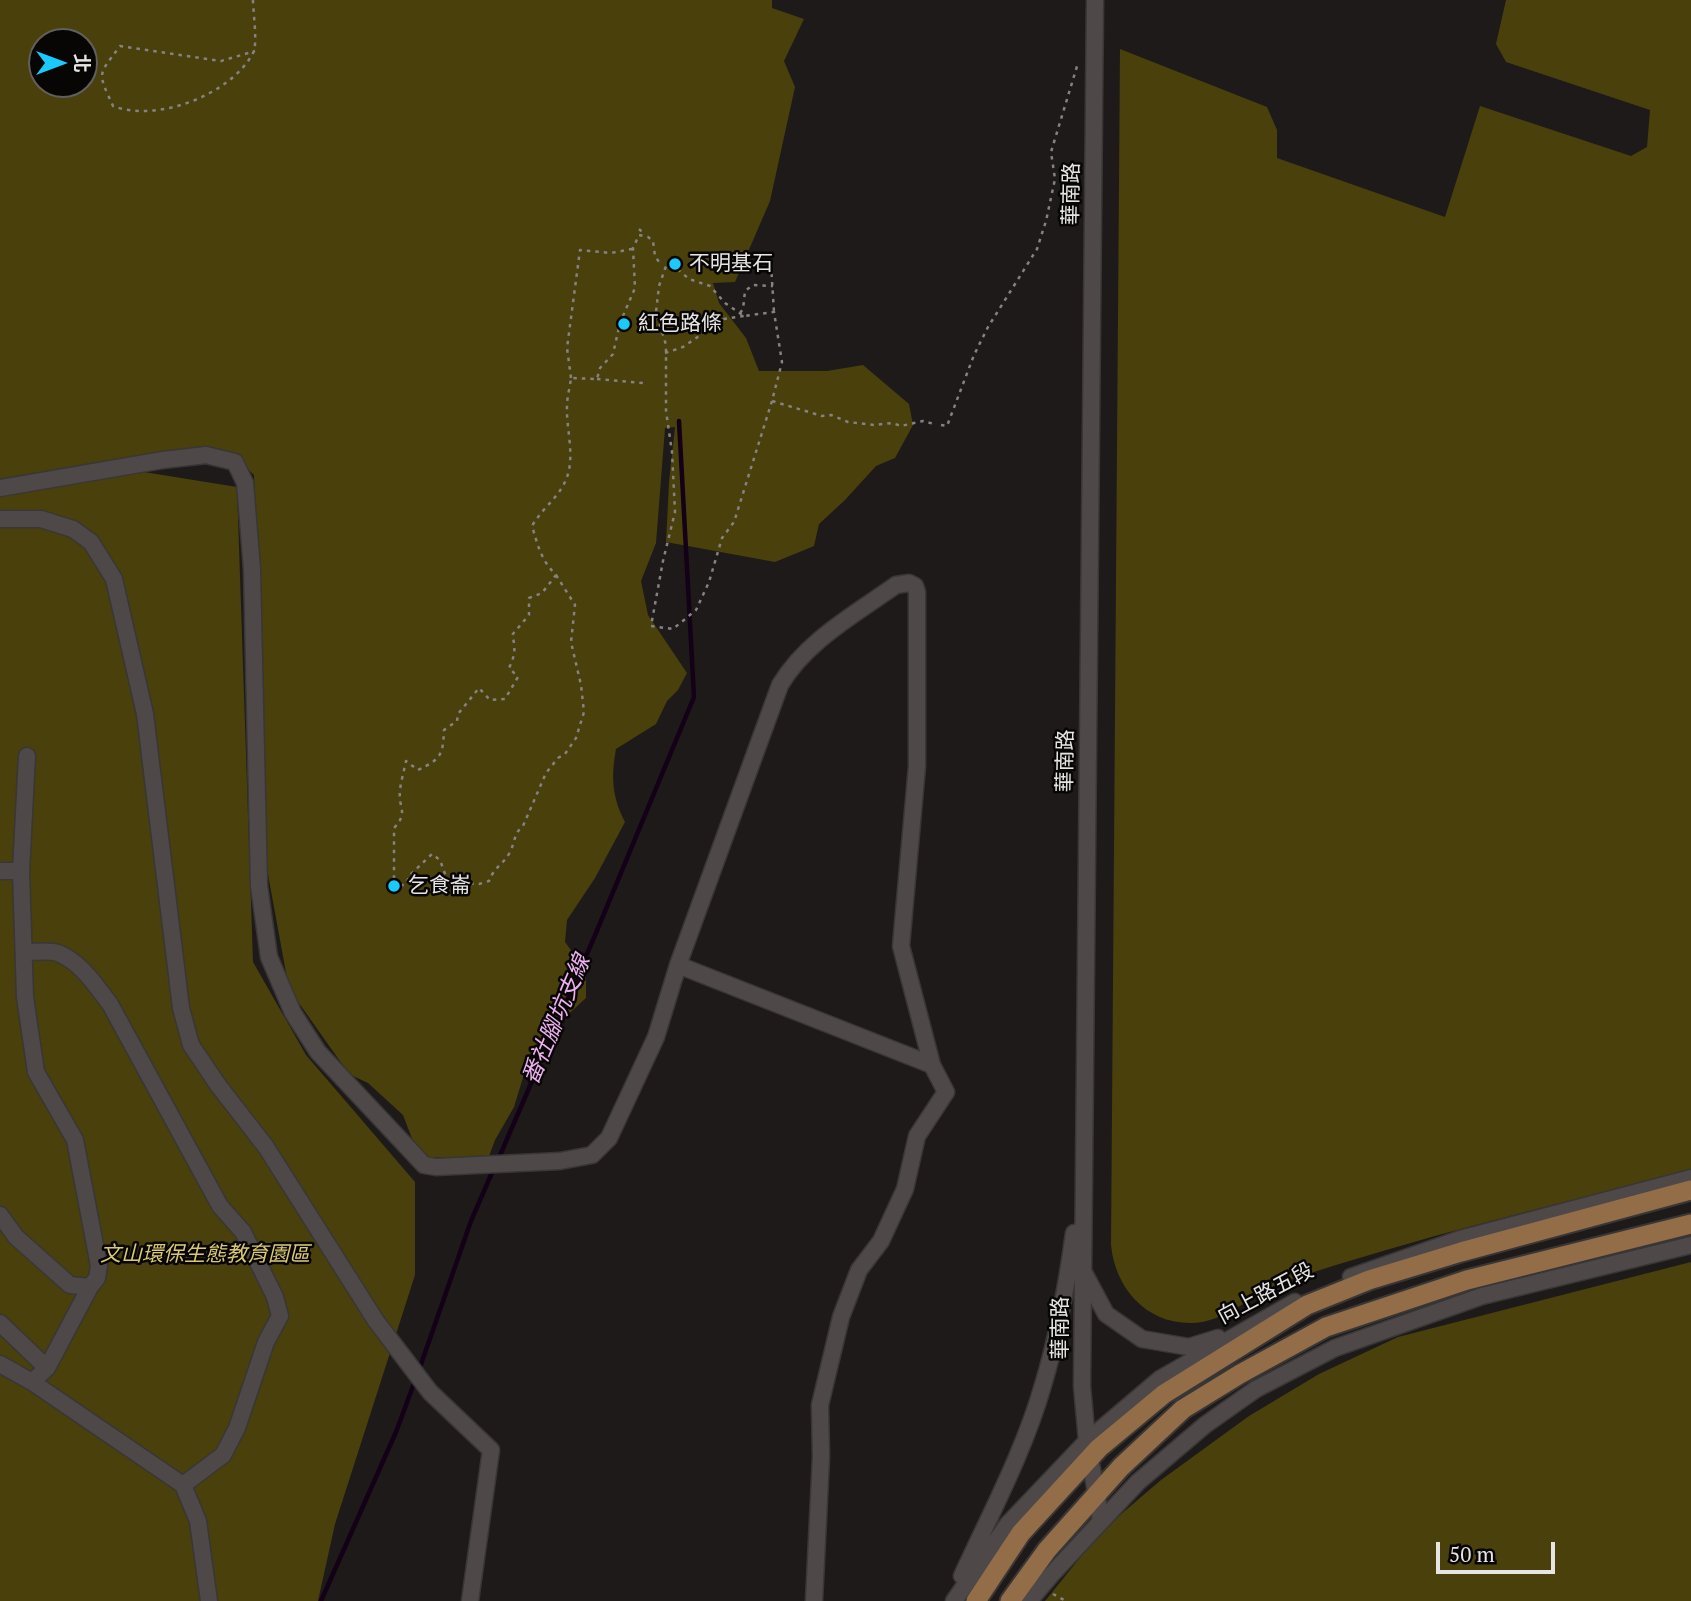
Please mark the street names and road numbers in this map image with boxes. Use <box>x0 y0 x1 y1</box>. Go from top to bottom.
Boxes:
street label: 華南路 <box>1059 162 1085 226</box>
street label: 華南路 <box>1053 729 1079 793</box>
street label: 向上路五段 <box>1214 1258 1318 1330</box>
street label: 華南路 <box>1048 1297 1074 1359</box>

